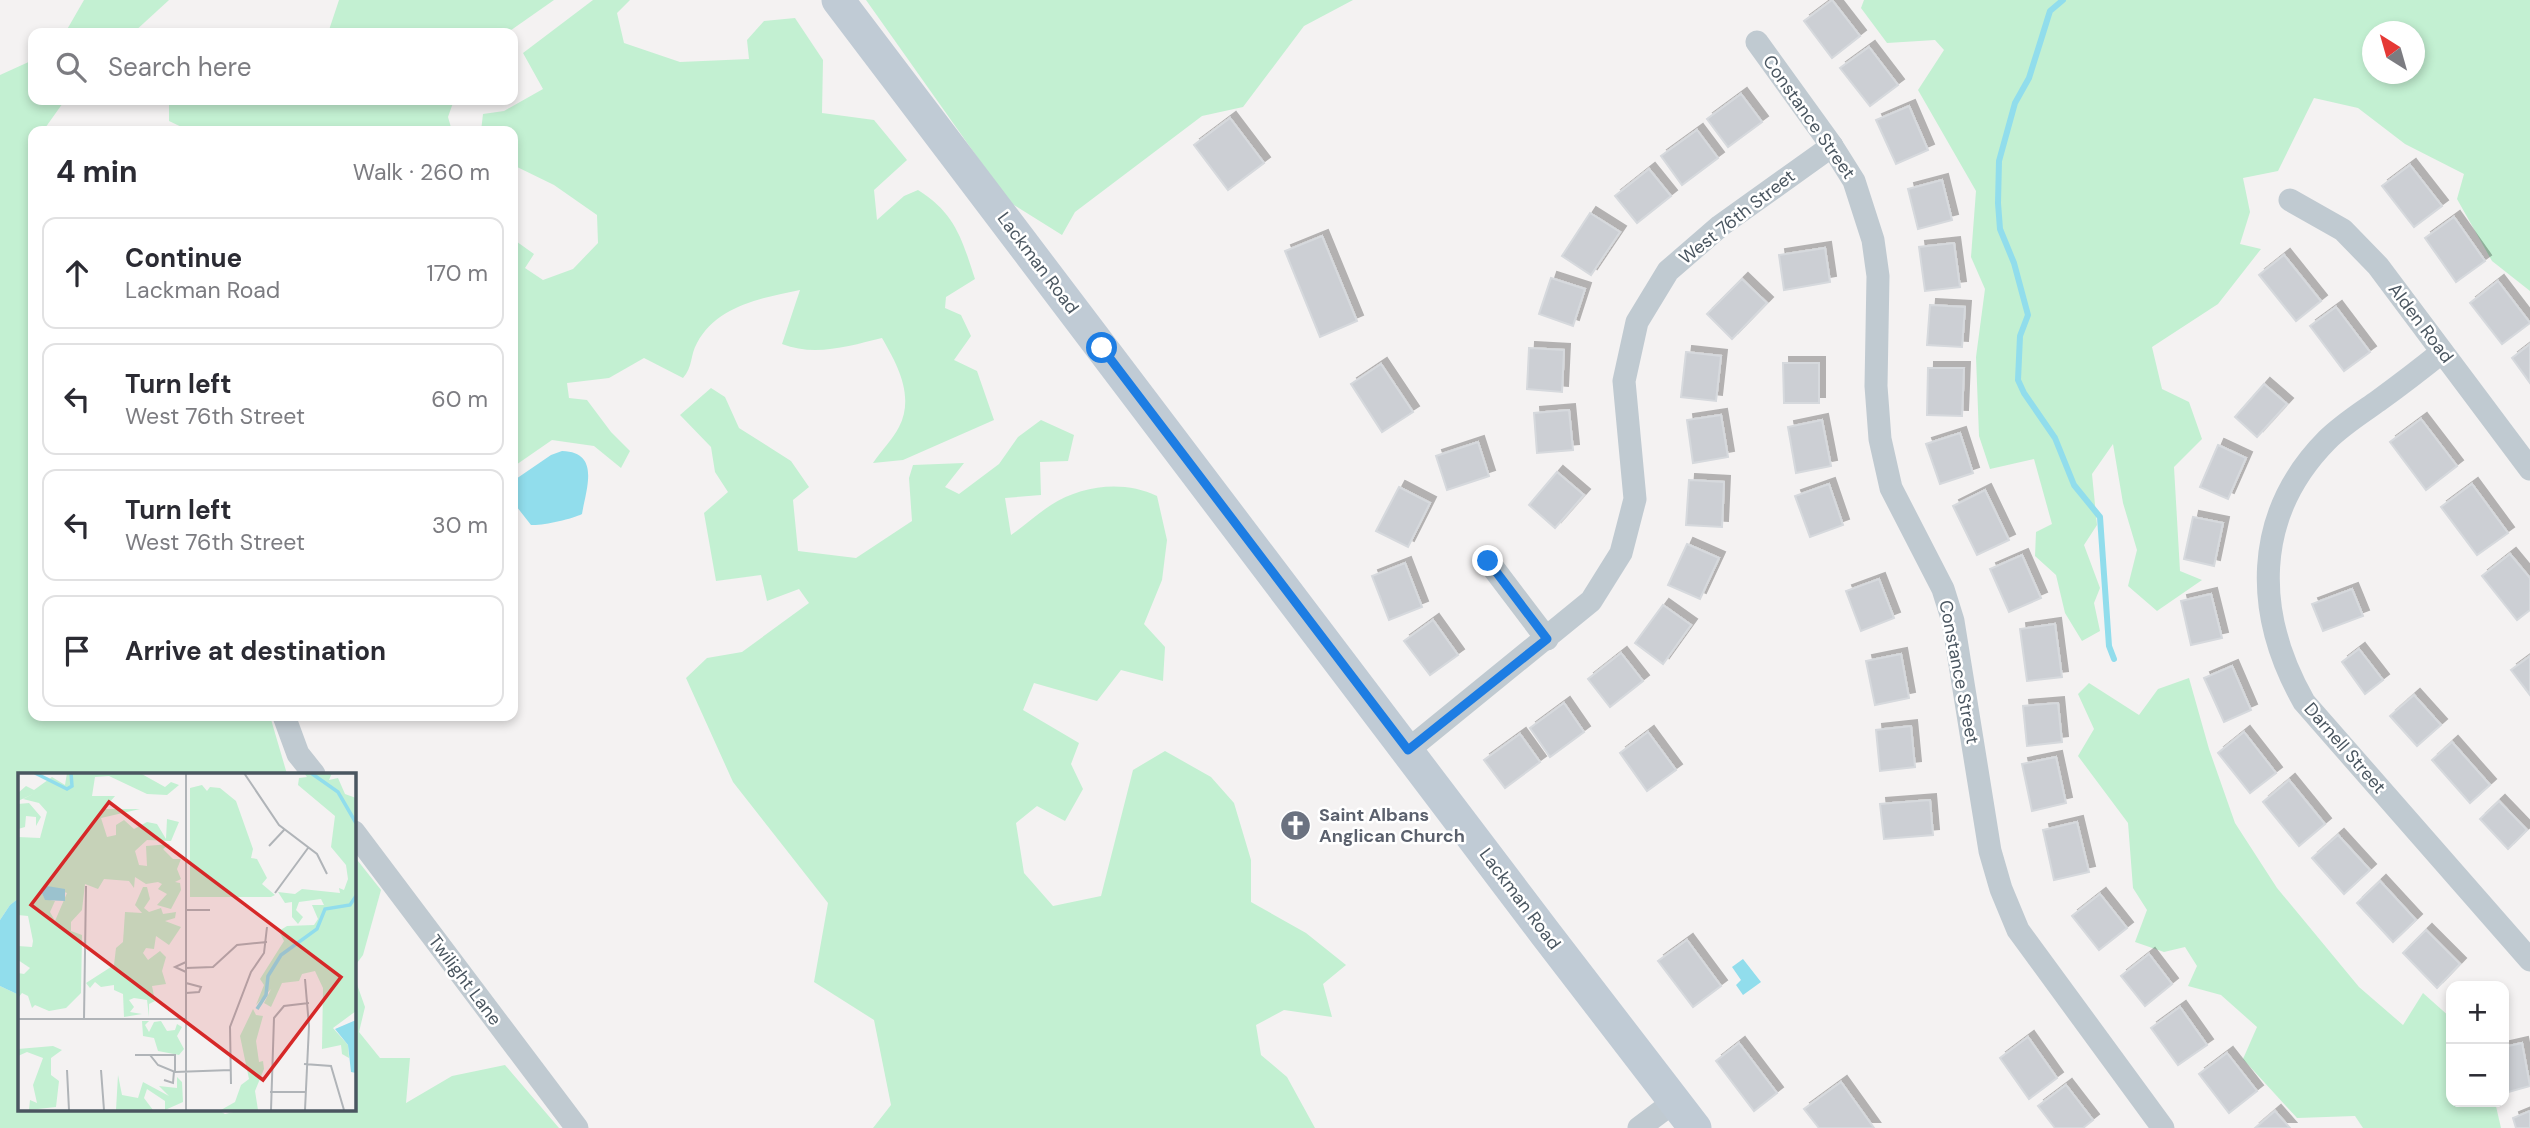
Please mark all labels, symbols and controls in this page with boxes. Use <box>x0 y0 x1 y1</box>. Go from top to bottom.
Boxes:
north arrow <box>2362 21 2425 84</box>
search box <box>28 28 518 105</box>
icon: search <box>52 48 90 86</box>
text: Search here <box>108 50 251 84</box>
street label: Constance Street <box>1757 50 1861 184</box>
text: 4 min <box>56 152 138 191</box>
text: Walk · 260 m <box>353 157 490 187</box>
street label: West 76th Street <box>1674 164 1800 270</box>
street label: Lackman Road <box>992 207 1084 319</box>
text: Continue <box>125 241 242 275</box>
icon: ahead <box>58 254 96 292</box>
text: 170 m <box>427 258 488 288</box>
text: Lackman Road <box>125 275 280 305</box>
street label: Alden Road <box>2383 278 2459 368</box>
route start <box>1086 332 1117 363</box>
text: Turn left <box>125 367 232 401</box>
icon: left <box>58 380 96 418</box>
text: 60 m <box>431 384 488 414</box>
text: West 76th Street <box>125 401 305 431</box>
text: Turn left <box>125 493 232 527</box>
icon: left <box>58 506 96 544</box>
text: 30 m <box>432 510 488 540</box>
text: West 76th Street <box>125 527 305 557</box>
route end <box>1472 545 1503 576</box>
street label: Constance Street <box>1933 598 1985 746</box>
icon: arrive <box>58 632 96 670</box>
text: Arrive at destination <box>125 634 386 668</box>
street label: Darnell Street <box>2299 697 2391 799</box>
inset map <box>18 773 355 1110</box>
place label: Saint Albans Anglican Church <box>1319 803 1465 848</box>
church icon: Saint Albans Anglican Church <box>1279 808 1313 842</box>
street label: Lackman Road <box>1474 843 1566 955</box>
street label: Twilight Lane <box>423 930 507 1030</box>
map controls <box>2446 981 2509 1107</box>
button: + <box>2446 981 2509 1044</box>
button: − <box>2446 1044 2509 1107</box>

